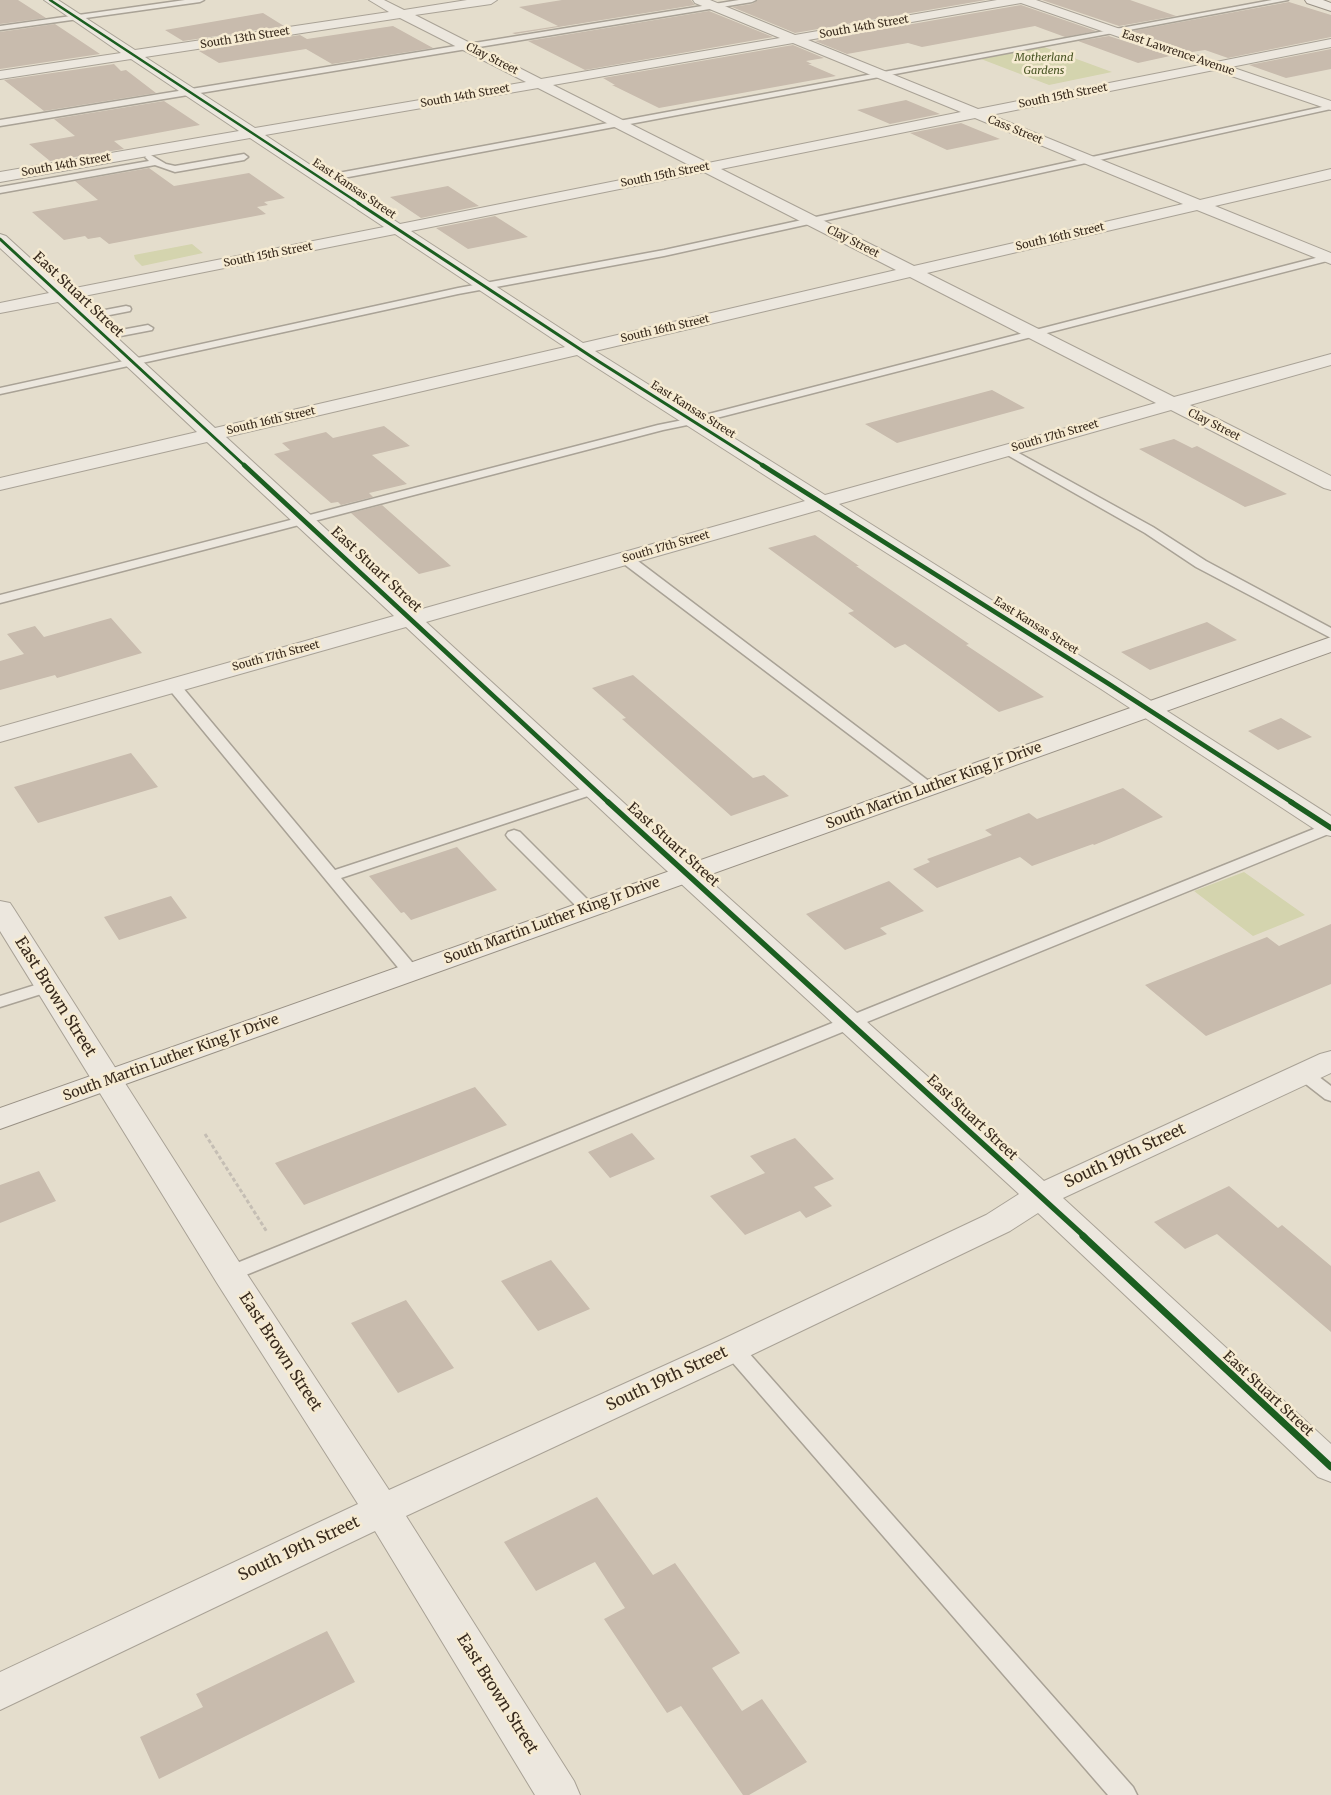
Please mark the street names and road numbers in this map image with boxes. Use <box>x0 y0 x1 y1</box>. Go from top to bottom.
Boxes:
street label: South 14th Street <box>818 13 910 41</box>
street label: South 13th Street <box>199 24 291 52</box>
street label: East Lawrence Avenue <box>1120 28 1236 78</box>
street label: Clay Street <box>464 40 520 78</box>
street label: South 15th Street <box>1017 81 1109 111</box>
street label: South 14th Street <box>419 82 511 110</box>
street label: Cass Street <box>986 113 1044 147</box>
street label: South 14th Street <box>20 151 112 179</box>
street label: East Kansas Street <box>310 156 398 222</box>
street label: South 15th Street <box>619 160 711 190</box>
street label: South 16th Street <box>1014 220 1106 254</box>
street label: Clay Street <box>825 223 881 261</box>
street label: South 15th Street <box>222 240 314 270</box>
street label: East Stuart Street <box>29 249 127 341</box>
street label: South 16th Street <box>619 312 711 346</box>
street label: East Kansas Street <box>648 379 738 441</box>
street label: South 16th Street <box>225 404 317 438</box>
street label: Clay Street <box>1186 406 1242 444</box>
street label: South 17th Street <box>1010 417 1100 455</box>
street label: East Stuart Street <box>327 524 425 616</box>
street label: South 17th Street <box>621 528 711 566</box>
street label: East Kansas Street <box>991 595 1081 657</box>
street label: South 17th Street <box>231 638 321 674</box>
street label: South Martin Luther King Jr Drive <box>824 739 1044 833</box>
street label: East Stuart Street <box>624 799 722 891</box>
street label: South Martin Luther King Jr Drive <box>442 874 662 968</box>
street label: East Brown Street <box>10 933 100 1061</box>
street label: South Martin Luther King Jr Drive <box>61 1011 281 1105</box>
street label: East Stuart Street <box>923 1072 1021 1164</box>
street label: South 19th Street <box>1061 1119 1189 1193</box>
street label: East Brown Street <box>234 1289 326 1415</box>
street label: South 19th Street <box>603 1342 731 1416</box>
street label: East Stuart Street <box>1219 1348 1317 1440</box>
street label: South 19th Street <box>235 1512 363 1586</box>
street label: East Brown Street <box>452 1630 542 1758</box>

